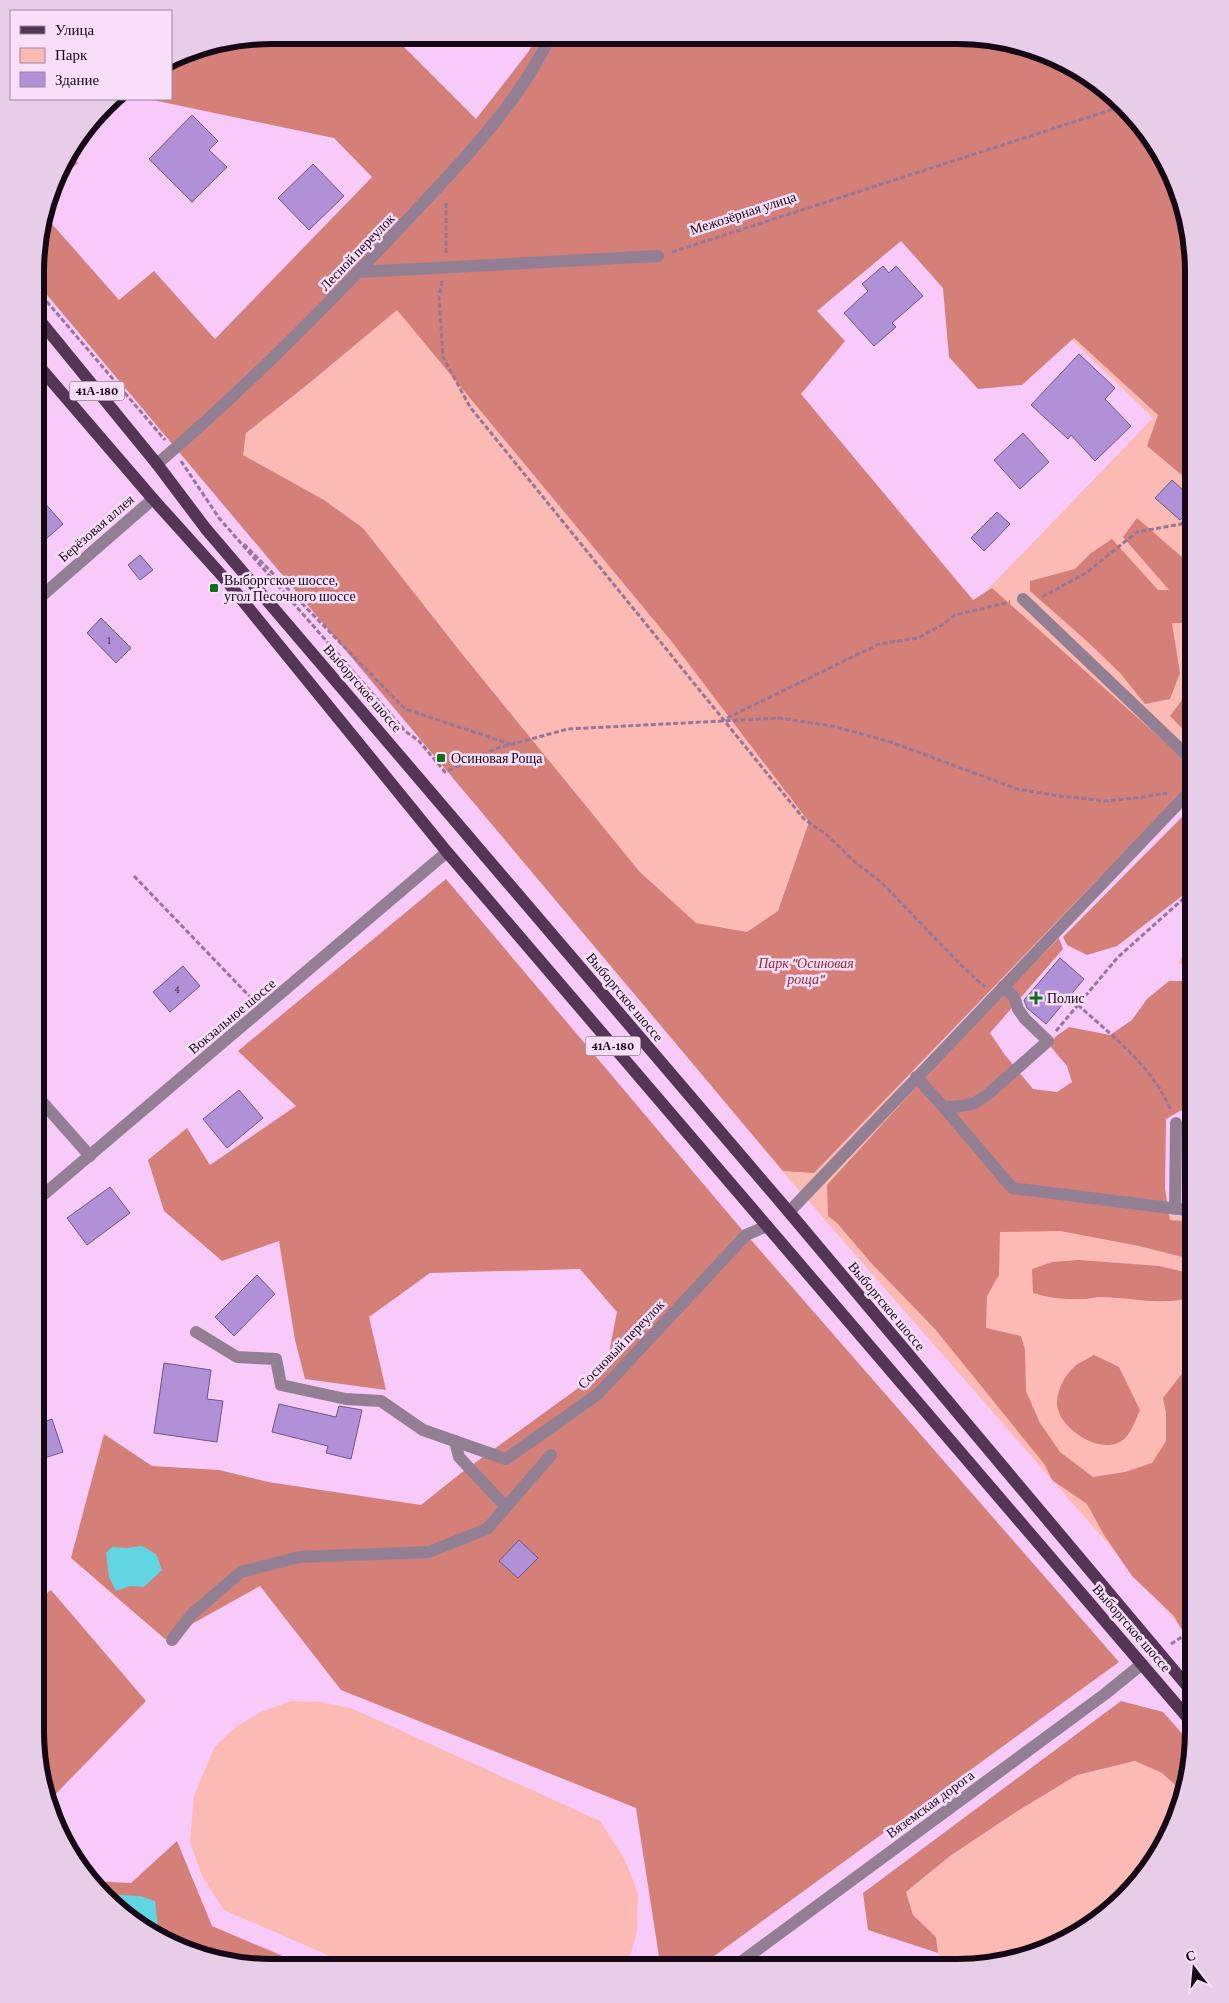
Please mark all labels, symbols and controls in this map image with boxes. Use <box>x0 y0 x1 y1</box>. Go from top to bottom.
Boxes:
legend <box>10 10 172 100</box>
text: Улица <box>55 22 94 38</box>
text: Парк <box>55 47 88 63</box>
text: Здание <box>55 72 99 88</box>
street label: Межозёрная улица <box>688 188 799 238</box>
street label: Лесной переулок <box>316 210 398 294</box>
road number: 41А-180 <box>70 382 124 401</box>
street label: Берёзовая аллея <box>55 491 137 565</box>
place label: Выборгское шоссе, угол Песочного шоссе <box>224 572 356 604</box>
marker: Выборгское шоссе, угол Песочного шоссе <box>208 582 220 594</box>
house number: 1 <box>107 634 111 646</box>
street label: Выборгское шоссе <box>321 641 405 735</box>
place label: Осиновая Роща <box>451 750 543 766</box>
marker: Осиновая Роща <box>435 752 447 764</box>
street label: Выборгское шоссе <box>583 949 667 1045</box>
park label: Парк "Осиновая роща" <box>757 955 854 987</box>
street label: Вокзальное шоссе <box>185 975 279 1057</box>
house number: 4 <box>174 983 180 995</box>
place label: Полис <box>1047 990 1085 1006</box>
marker: Полис <box>1029 991 1043 1005</box>
road number: 41А-180 <box>586 1036 640 1056</box>
street label: Выборгское шоссе <box>845 1258 929 1354</box>
street label: Сосновый переулок <box>575 1296 668 1392</box>
street label: Выборгское шоссе <box>1090 1581 1174 1675</box>
street label: Вяземская дорога <box>883 1766 978 1841</box>
north arrow <box>1169 1943 1219 1993</box>
text: С <box>1183 1946 1197 1965</box>

